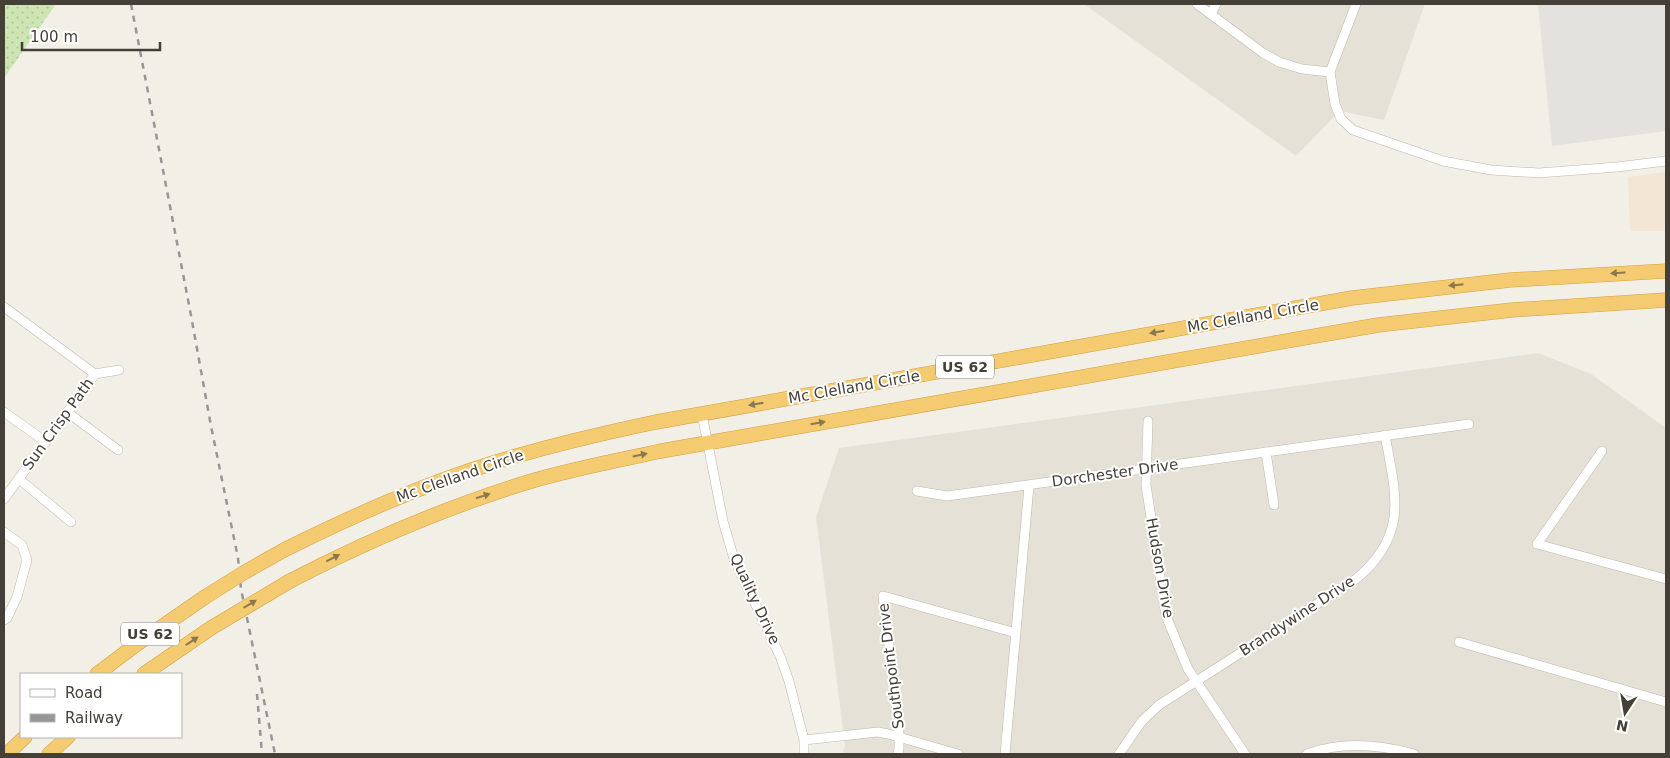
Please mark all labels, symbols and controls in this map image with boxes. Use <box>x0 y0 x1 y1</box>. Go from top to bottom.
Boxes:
scale bar <box>22 20 160 52</box>
text: 100 m <box>30 28 78 46</box>
one-way arrow <box>1609 270 1625 278</box>
one-way arrow <box>1447 282 1463 290</box>
street label: Mc Clelland Circle <box>1186 296 1320 336</box>
one-way arrow <box>1148 329 1164 337</box>
road number: US 62 <box>936 356 994 378</box>
street label: Mc Clelland Circle <box>787 367 921 407</box>
street label: Sun Crisp Path <box>19 375 97 473</box>
one-way arrow <box>747 401 763 409</box>
one-way arrow <box>810 419 826 427</box>
street label: Mc Clelland Circle <box>394 446 526 506</box>
one-way arrow <box>633 451 649 459</box>
street label: Dorchester Drive <box>1051 455 1179 491</box>
one-way arrow <box>476 492 491 500</box>
street label: Hudson Drive <box>1142 516 1178 620</box>
street label: Quality Drive <box>726 551 784 647</box>
one-way arrow <box>326 554 340 562</box>
street label: Brandywine Drive <box>1236 572 1358 660</box>
one-way arrow <box>244 599 257 608</box>
street label: Southpoint Drive <box>874 602 908 730</box>
road number: US 62 <box>121 622 179 646</box>
one-way arrow <box>185 636 199 646</box>
legend <box>20 673 182 738</box>
text: Road <box>65 684 103 702</box>
north arrow <box>1600 688 1650 738</box>
text: Railway <box>65 709 123 727</box>
text: N <box>1615 717 1630 735</box>

